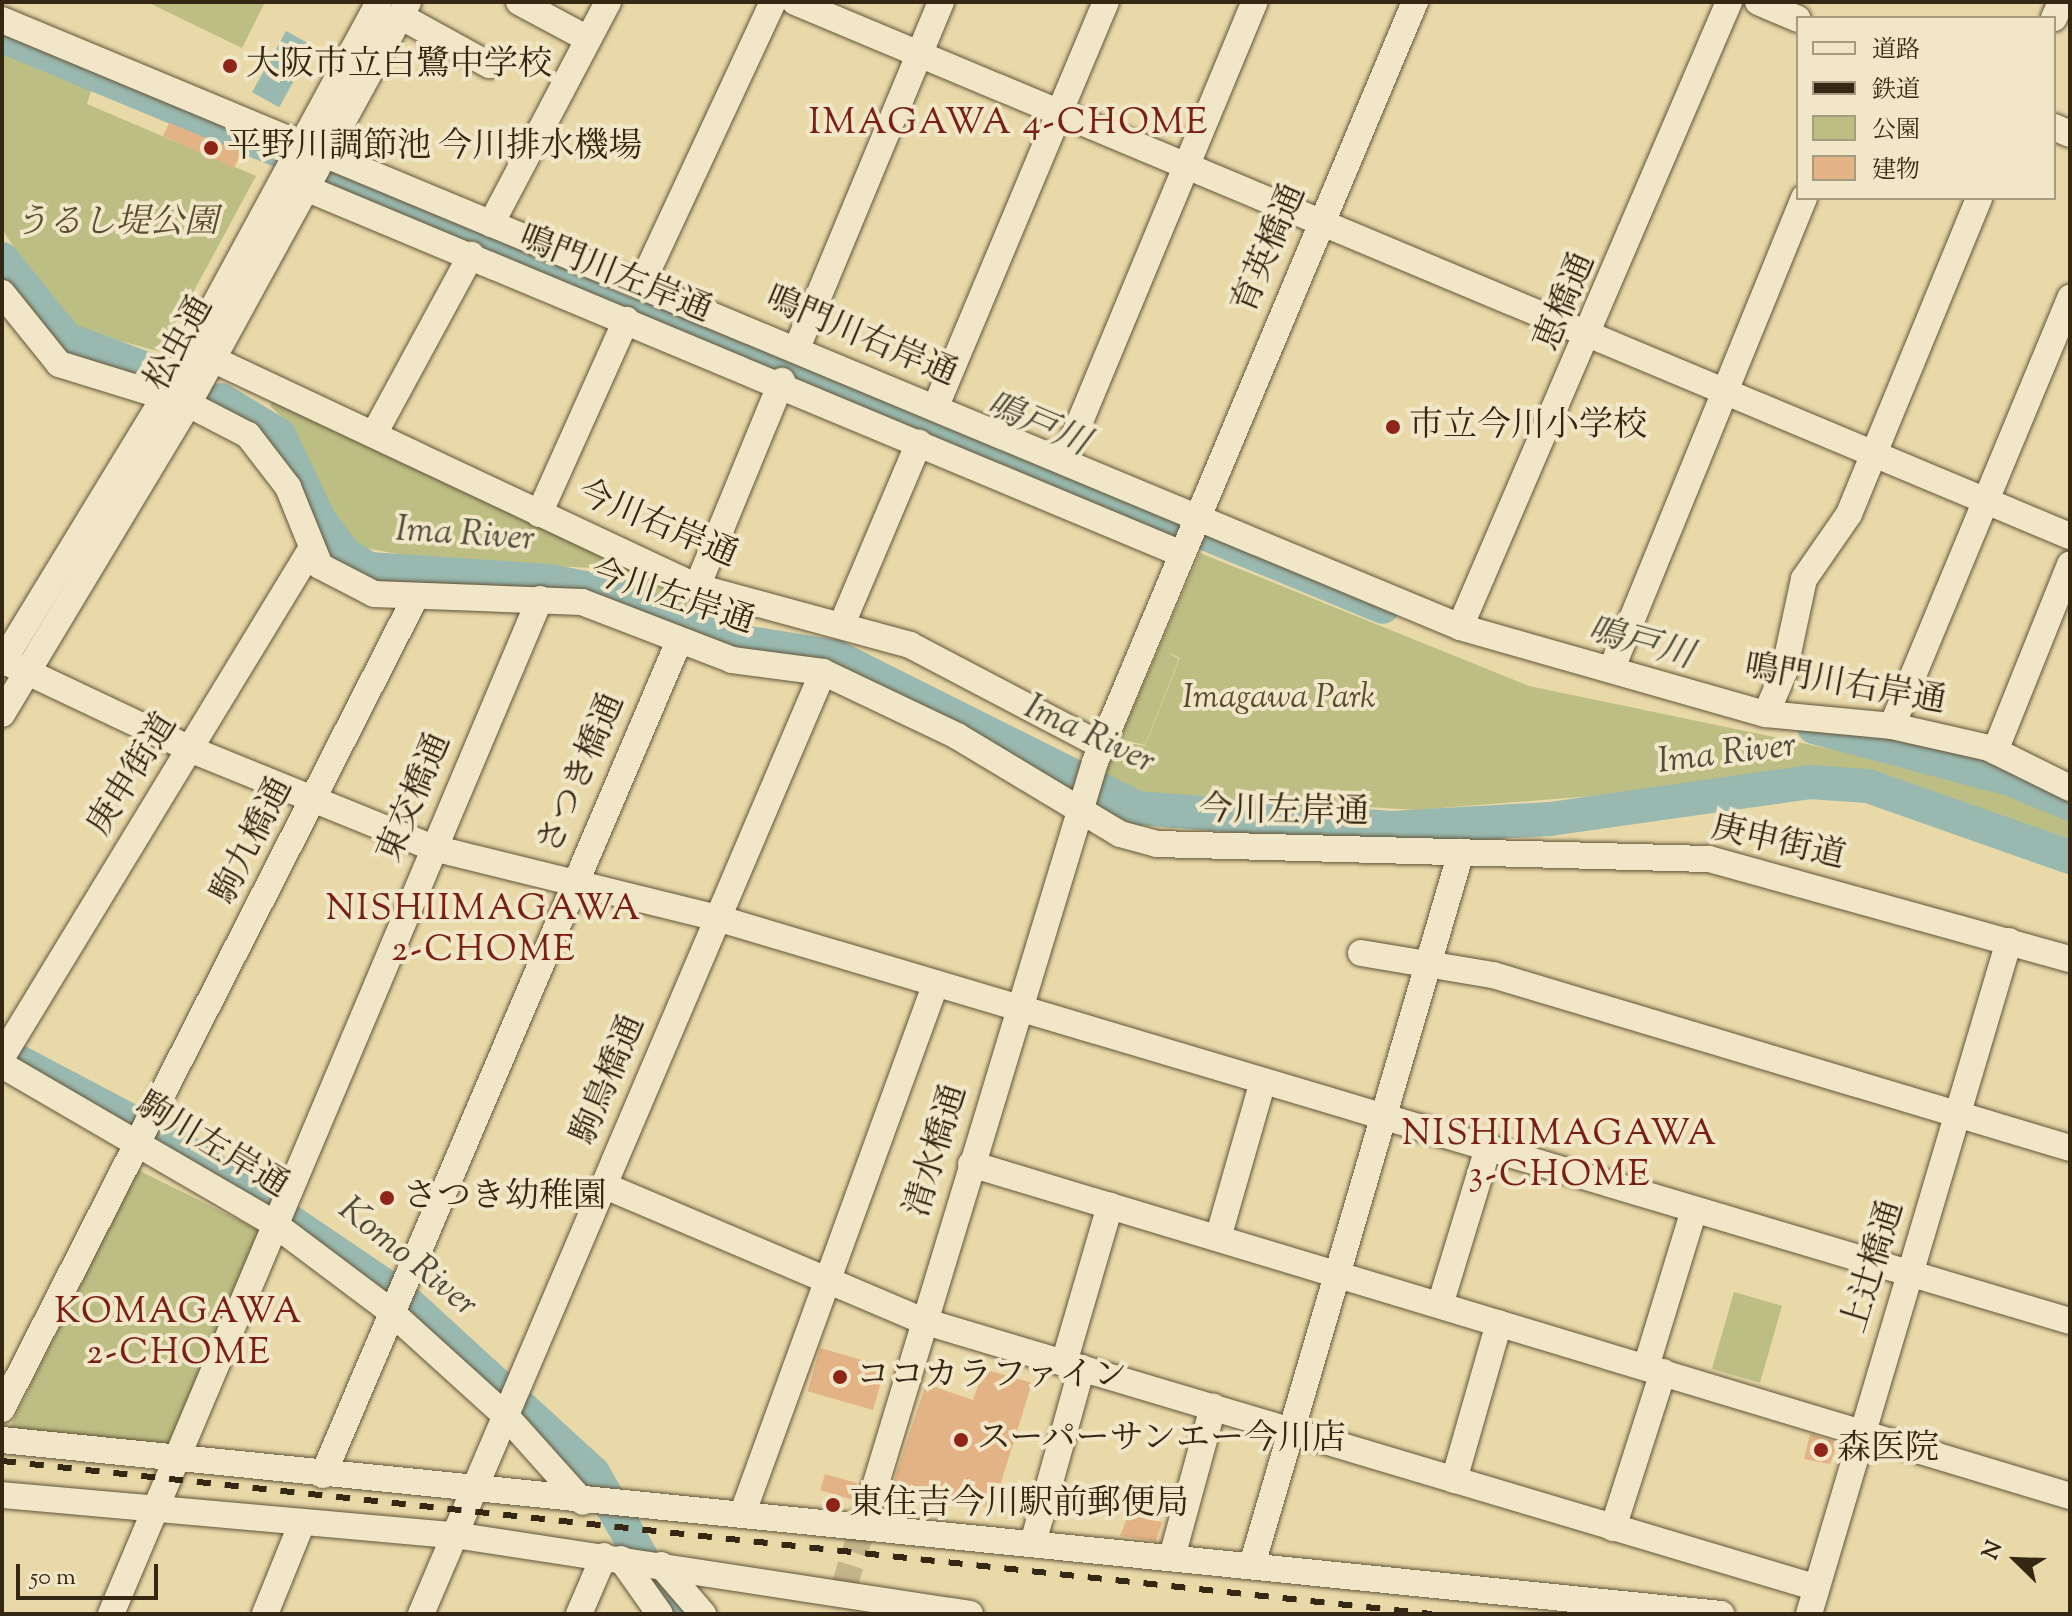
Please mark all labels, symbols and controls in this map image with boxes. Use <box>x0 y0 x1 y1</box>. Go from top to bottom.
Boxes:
legend <box>1796 16 2056 200</box>
text: 道路 <box>1872 34 1920 68</box>
place label: 大阪市立白鷺中学校 <box>246 46 552 86</box>
marker: 大阪市立白鷺中学校 <box>221 57 239 75</box>
text: 鉄道 <box>1872 74 1920 108</box>
district label: IMAGAWA 4-CHOME <box>809 103 1209 147</box>
text: 公園 <box>1872 114 1920 148</box>
place label: 平野川調節池 今川排水機場 <box>227 128 642 168</box>
marker: 平野川調節池 今川排水機場 <box>202 139 220 157</box>
text: 建物 <box>1872 154 1920 188</box>
street label: 育英橋通 <box>1225 178 1315 320</box>
park label: うるし堤公園 <box>14 204 218 244</box>
street label: 鳴門川左岸通 <box>513 218 717 332</box>
street label: 恵橋通 <box>1527 247 1605 357</box>
street label: 鳴門川右岸通 <box>759 278 963 396</box>
street label: 松虫通 <box>137 290 223 398</box>
water label: 鳴戸川 <box>979 385 1095 467</box>
place label: 市立今川小学校 <box>1409 407 1647 447</box>
marker: 市立今川小学校 <box>1384 418 1402 436</box>
street label: 今川右岸通 <box>571 473 743 577</box>
water label: Ima River <box>394 510 536 562</box>
street label: 今川左岸通 <box>585 552 759 644</box>
water label: 鳴戸川 <box>1582 610 1698 680</box>
street label: 鳴門川右岸通 <box>1741 647 1949 723</box>
park label: Imagawa Park <box>1182 679 1376 719</box>
water label: Ima River <box>1017 687 1161 785</box>
street label: さつき橋通 <box>530 688 634 860</box>
street label: 庚申街道 <box>80 707 186 843</box>
water label: Ima River <box>1655 725 1799 785</box>
street label: 東交橋通 <box>370 727 460 869</box>
street label: 駒九橋通 <box>204 771 302 911</box>
street label: 今川左岸通 <box>1199 790 1369 834</box>
street label: 庚申街道 <box>1707 808 1849 878</box>
district label: NISHIIMAGAWA 2-CHOME <box>326 888 642 973</box>
street label: 駒鳥橋通 <box>564 1009 654 1151</box>
street label: 清水橋通 <box>898 1080 976 1222</box>
street label: 駒川左岸通 <box>129 1085 295 1207</box>
district label: NISHIIMAGAWA 3-CHOME <box>1402 1113 1718 1198</box>
place label: さつき幼稚園 <box>403 1178 607 1218</box>
water label: Komo River <box>329 1189 485 1327</box>
marker: さつき幼稚園 <box>378 1189 396 1207</box>
street label: 上辻橋通 <box>1835 1196 1913 1338</box>
district label: KOMAGAWA 2-CHOME <box>54 1291 304 1376</box>
place label: ココカラファイン <box>856 1357 1128 1397</box>
marker: ココカラファイン <box>831 1368 849 1386</box>
place label: スーパーサンエー今川店 <box>977 1420 1349 1460</box>
place label: 森医院 <box>1837 1430 1939 1470</box>
marker: スーパーサンエー今川店 <box>952 1431 970 1449</box>
marker: 森医院 <box>1812 1441 1830 1459</box>
place label: 東住吉今川駅前郵便局 <box>849 1485 1189 1525</box>
marker: 東住吉今川駅前郵便局 <box>824 1496 842 1514</box>
north arrow <box>1976 1520 2056 1600</box>
text: N <box>1976 1536 2012 1565</box>
scale bar <box>20 1548 162 1598</box>
text: 50 m <box>30 1561 76 1595</box>

